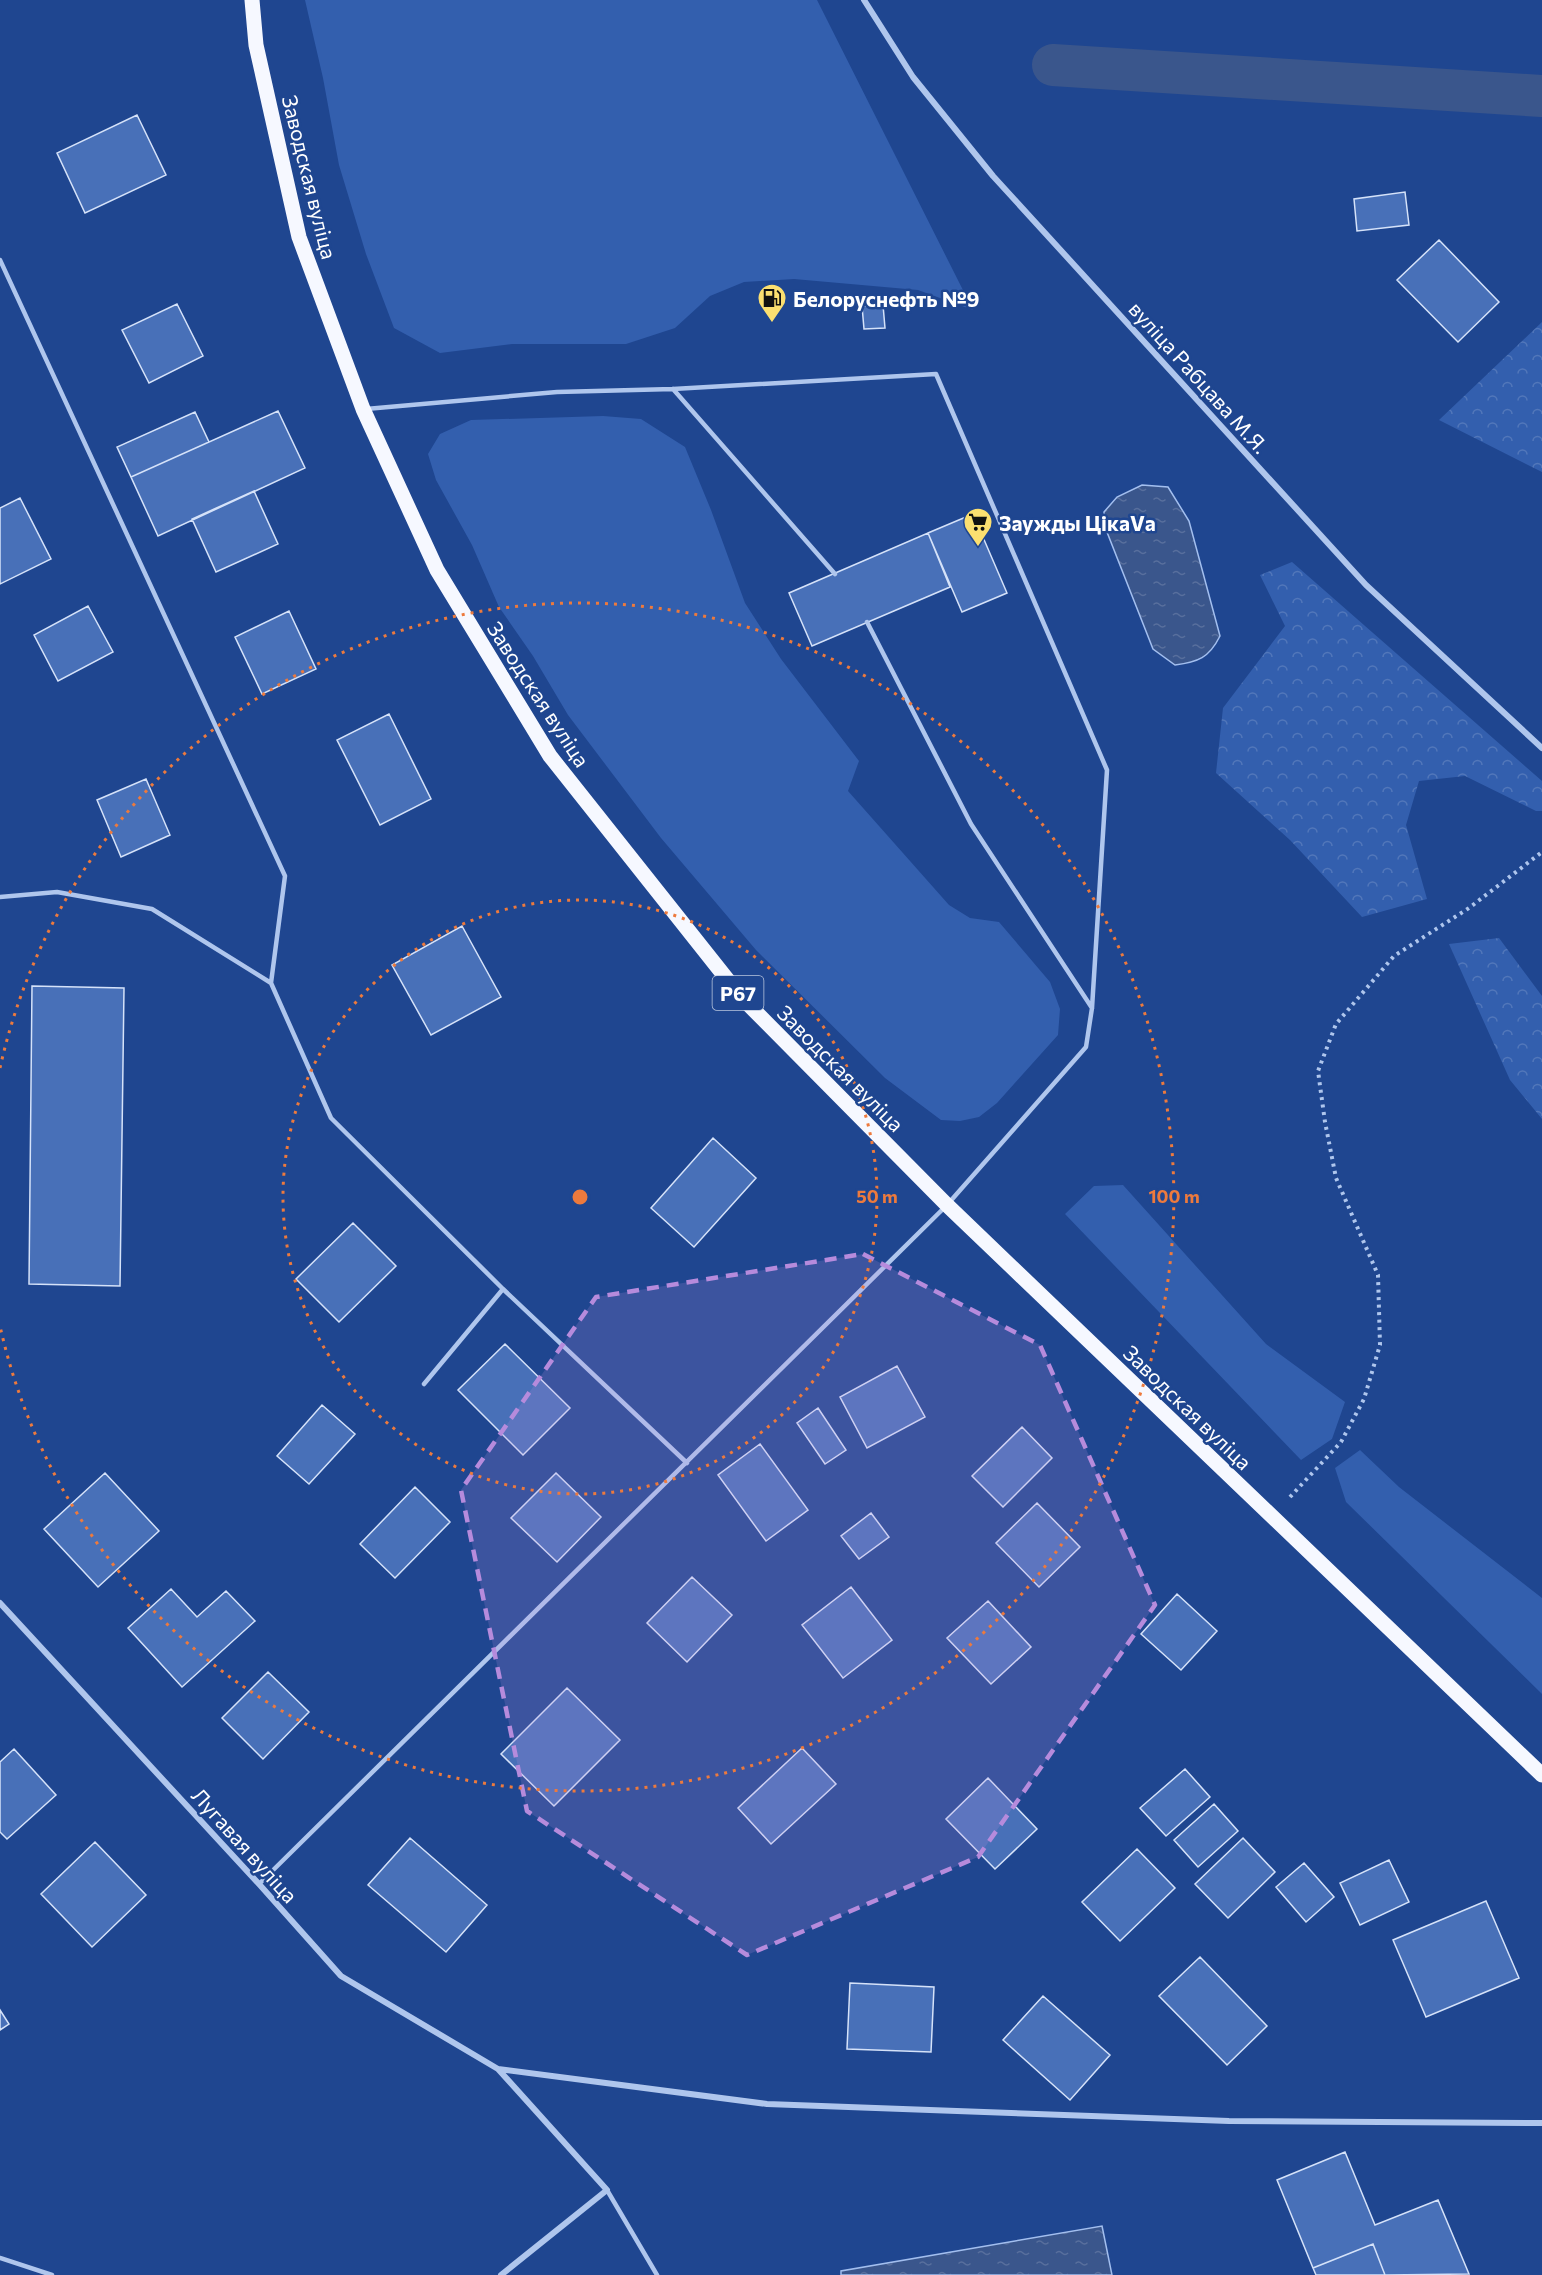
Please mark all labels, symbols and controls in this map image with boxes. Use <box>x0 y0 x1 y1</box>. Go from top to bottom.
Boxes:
street label: Заводская вуліца <box>278 92 342 262</box>
fuel station icon: Белоруснефть №9 <box>756 282 788 324</box>
place label: Белоруснефть №9 <box>793 286 979 311</box>
street label: вуліца Рабцава М.Я. <box>1124 296 1274 458</box>
supermarket icon: Заужды ЦікаVа <box>962 506 994 548</box>
place label: Заужды ЦікаVа <box>999 510 1156 535</box>
street label: Заводская вуліца <box>483 617 595 771</box>
road number: Р67 <box>712 976 764 1010</box>
street label: Заводская вуліца <box>773 1000 909 1136</box>
text: 50 m <box>856 1185 898 1207</box>
text: 100 m <box>1148 1185 1200 1207</box>
centre of rings <box>570 1187 590 1207</box>
street label: Заводская вуліца <box>1119 1340 1257 1474</box>
street label: Лугавая вуліца <box>187 1782 303 1908</box>

